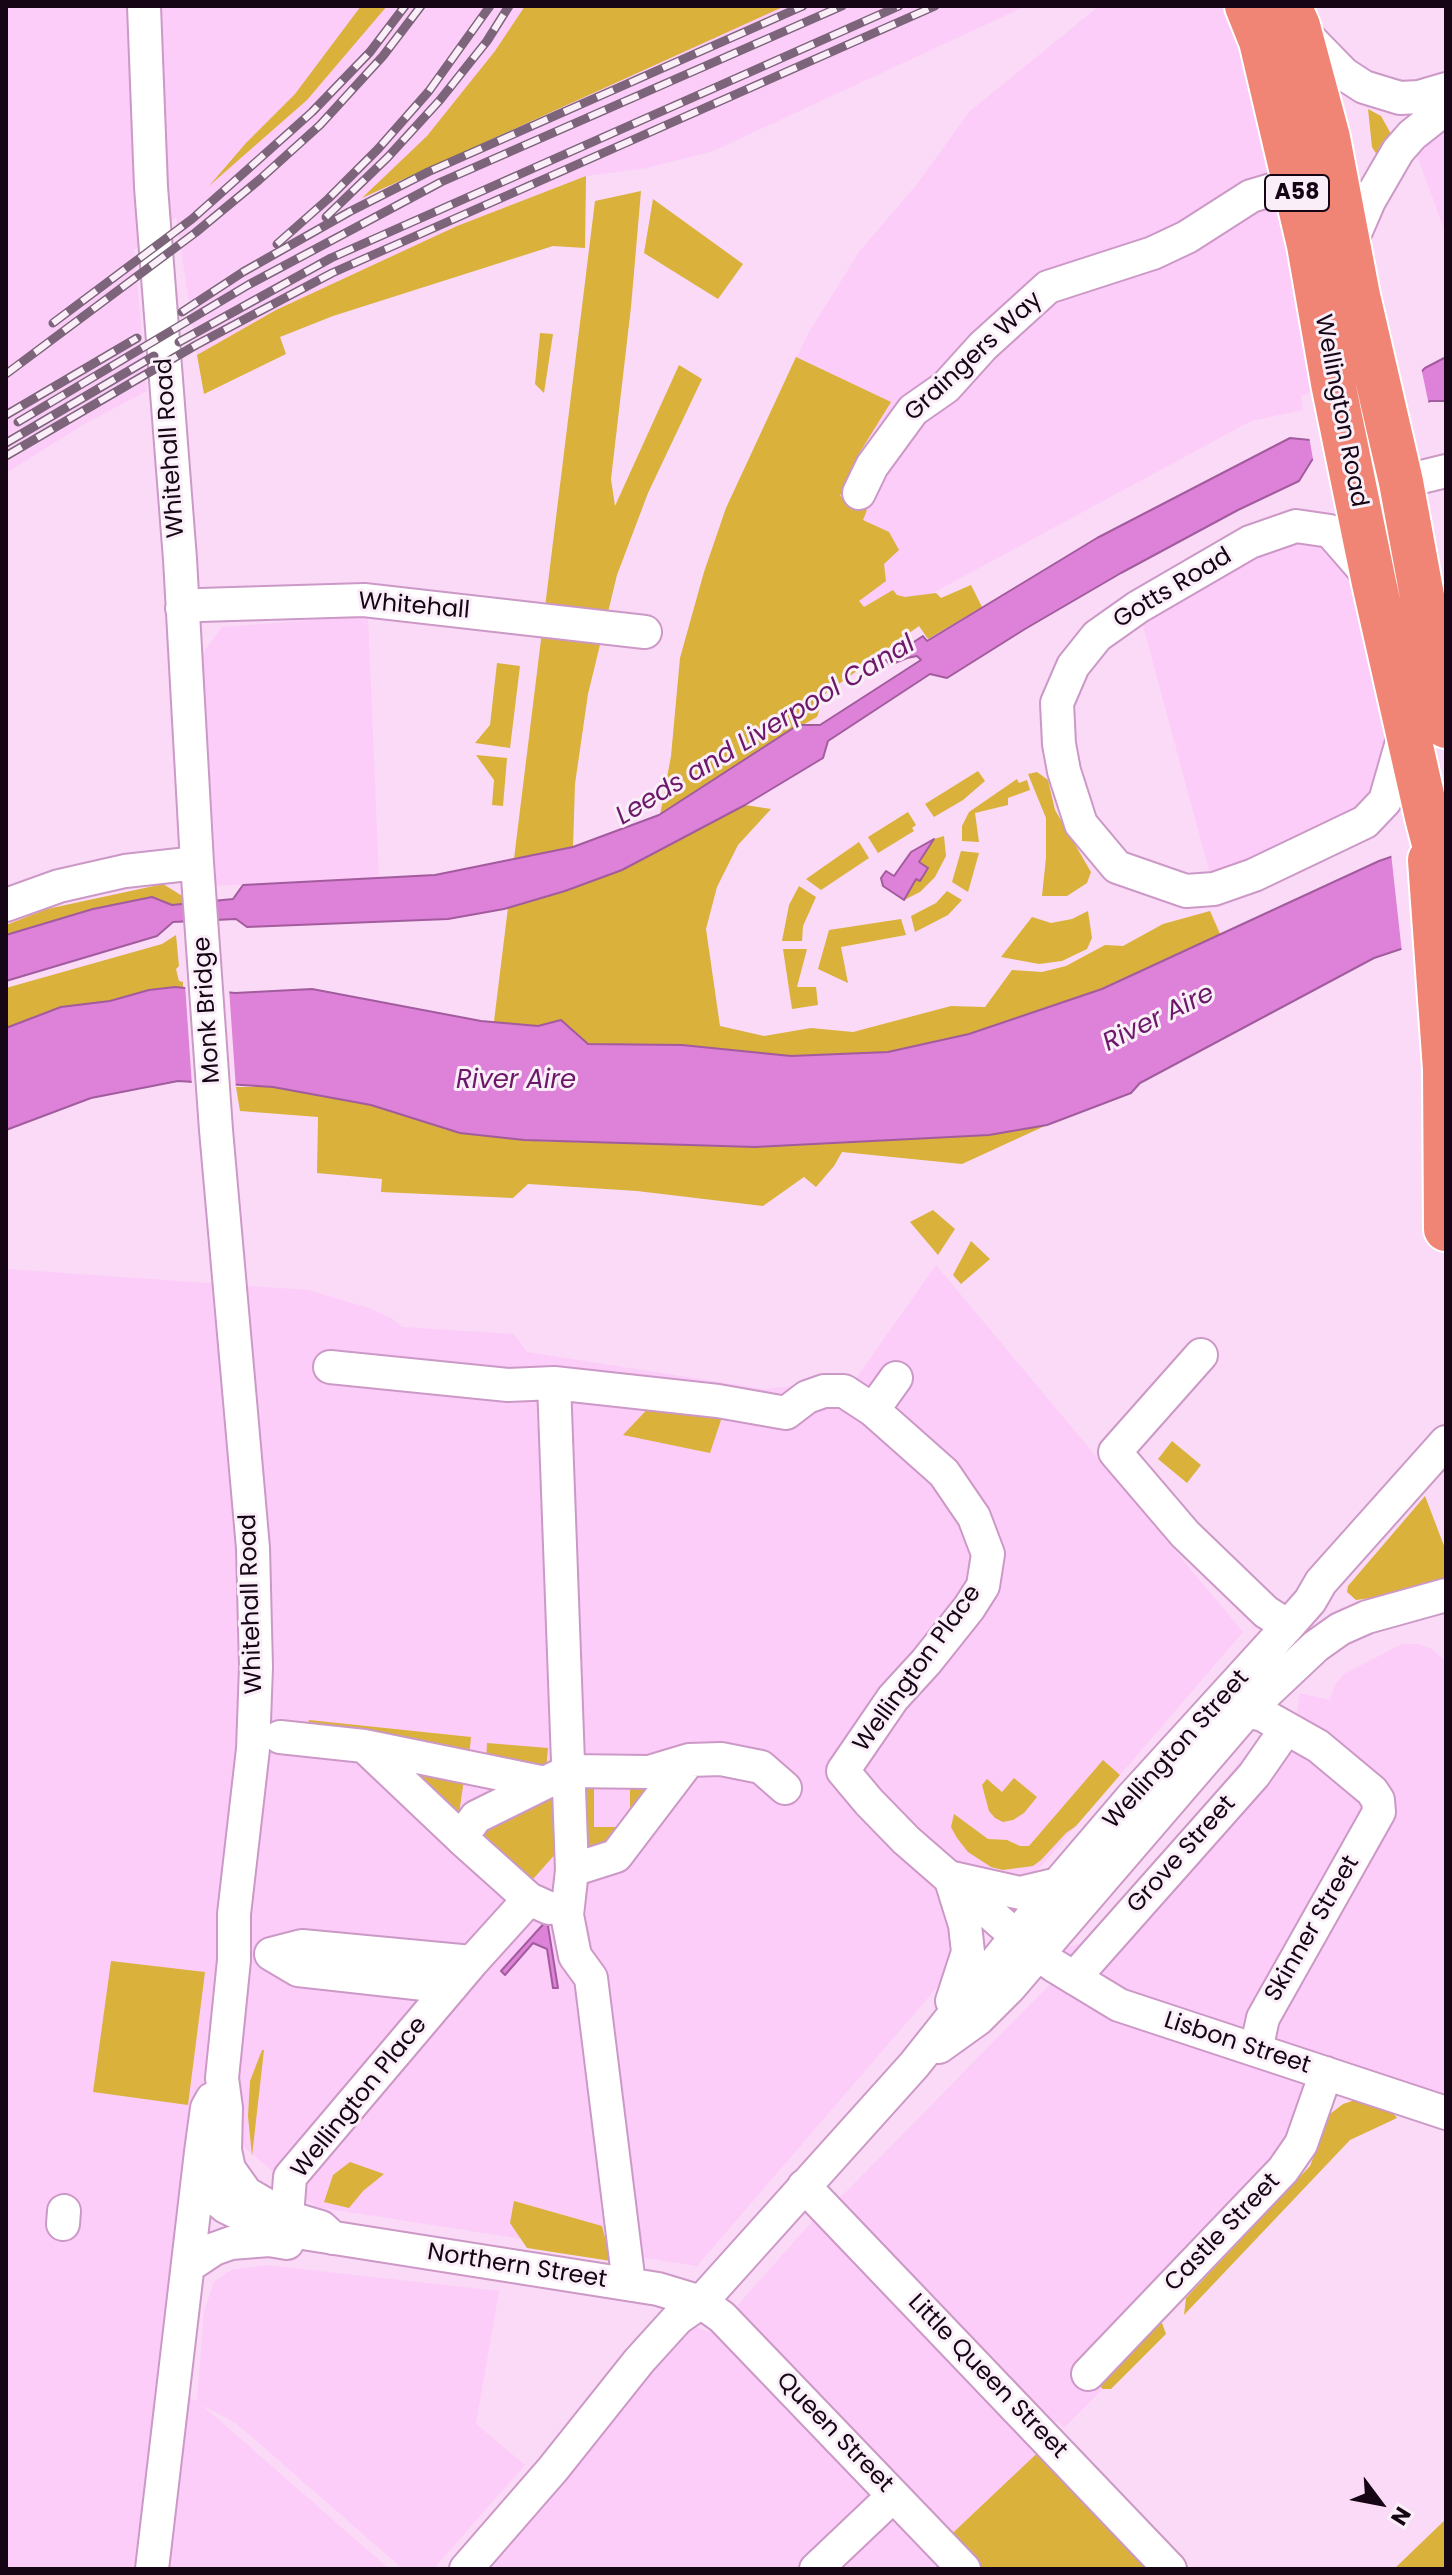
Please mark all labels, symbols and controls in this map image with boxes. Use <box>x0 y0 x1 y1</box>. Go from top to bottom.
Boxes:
road number: A58 <box>1265 175 1329 211</box>
street label: Graingers Way <box>899 286 1049 428</box>
street label: Wellington Road <box>1307 312 1373 510</box>
street label: Whitehall Road <box>150 357 192 539</box>
street label: Gotts Road <box>1109 542 1237 636</box>
street label: Whitehall <box>357 588 471 626</box>
water label: Leeds and Liverpool Canal <box>611 629 921 833</box>
street label: Monk Bridge <box>189 936 227 1084</box>
water label: River Aire <box>1098 979 1220 1059</box>
water label: River Aire <box>456 1065 576 1097</box>
street label: Whitehall Road <box>234 1513 270 1695</box>
street label: Wellington Place <box>848 1580 988 1758</box>
street label: Wellington Street <box>1098 1665 1256 1835</box>
street label: Grove Street <box>1122 1790 1242 1920</box>
street label: Skinner Street <box>1260 1851 1366 2007</box>
street label: Lisbon Street <box>1160 2007 1314 2081</box>
street label: Wellington Place <box>286 2012 434 2184</box>
street label: Castle Street <box>1159 2168 1287 2298</box>
street label: Northern Street <box>425 2239 609 2295</box>
street label: Little Queen Street <box>901 2289 1073 2465</box>
street label: Queen Street <box>769 2367 899 2499</box>
north arrow <box>1340 2463 1420 2543</box>
text: N <box>1383 2501 1418 2531</box>

